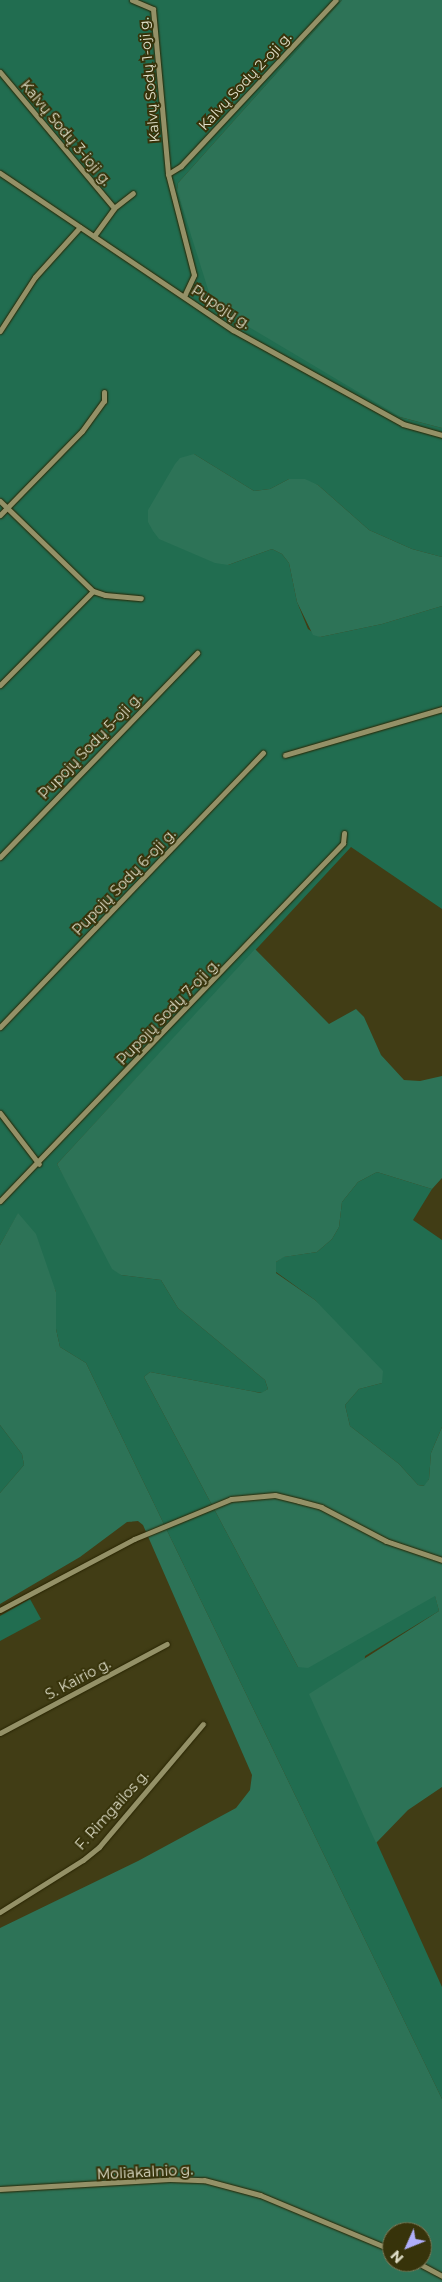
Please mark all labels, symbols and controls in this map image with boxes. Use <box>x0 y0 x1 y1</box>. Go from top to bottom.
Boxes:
street label: Kalvų Sodų 1-oji g. <box>135 17 163 143</box>
street label: Kalvų Sodų 2-oji g. <box>195 28 295 134</box>
street label: Kalvų Sodų 3-ioji g. <box>17 77 115 189</box>
street label: Pupojų g. <box>188 282 254 332</box>
street label: Pupojų Sodų 5-oji g. <box>35 690 145 802</box>
street label: Pupojų Sodų 6-oji g. <box>69 825 179 939</box>
street label: Pupojų Sodų 7-oji g. <box>113 956 223 1068</box>
street label: S. Kairio g. <box>42 1655 114 1703</box>
street label: F. Rimgailos g. <box>72 1767 152 1853</box>
street label: Moliakalnio g. <box>96 2161 194 2183</box>
north arrow <box>382 2222 432 2272</box>
text: N <box>387 2246 407 2267</box>

